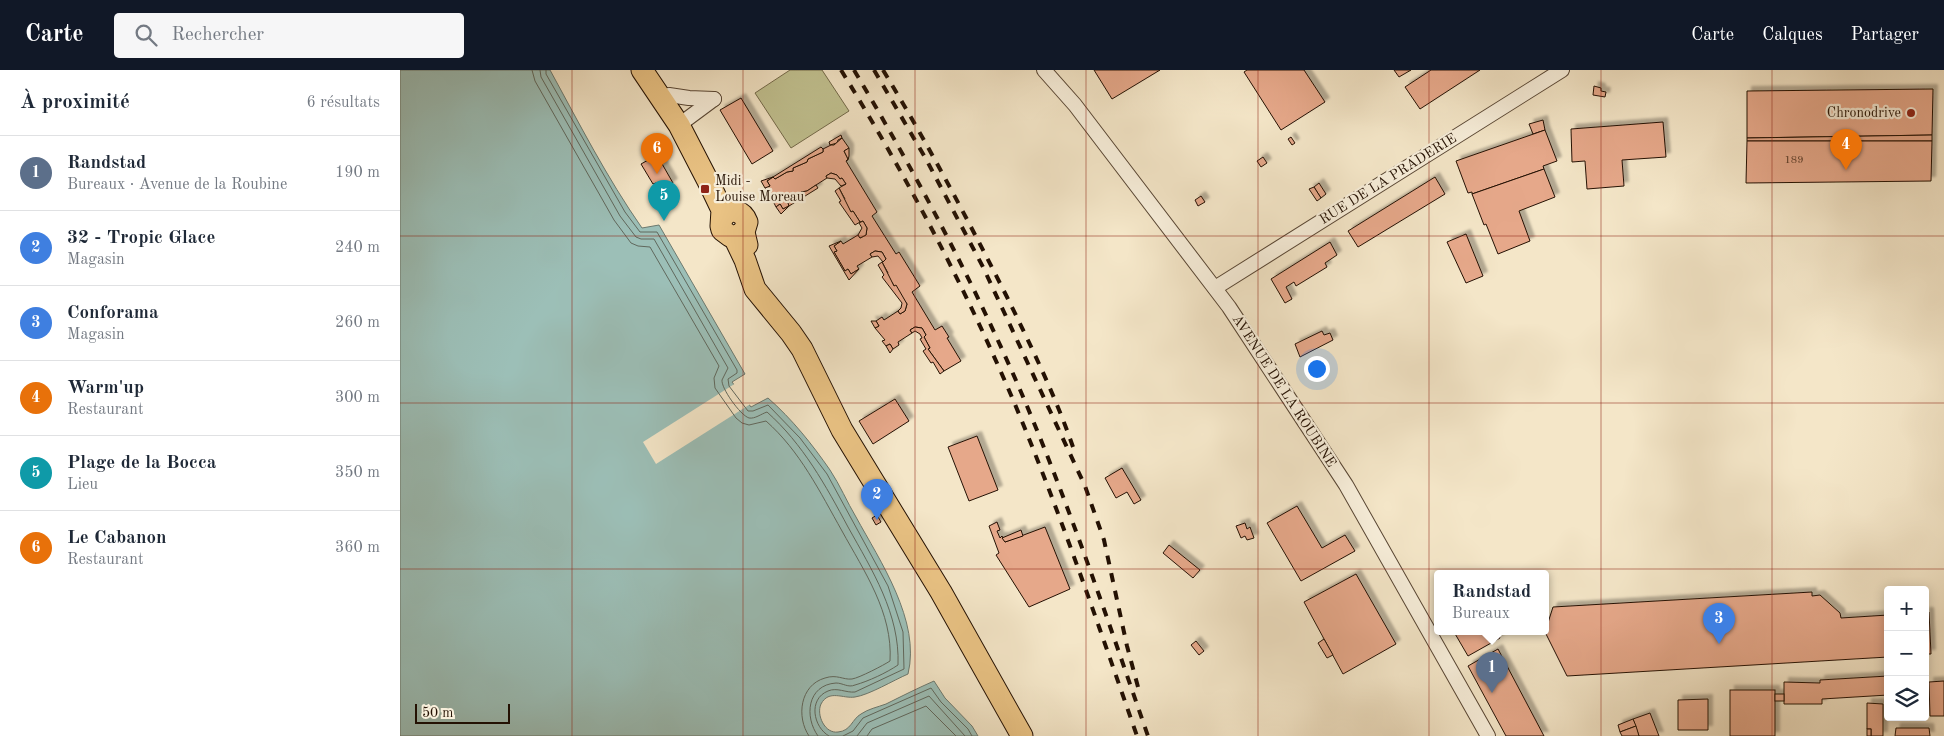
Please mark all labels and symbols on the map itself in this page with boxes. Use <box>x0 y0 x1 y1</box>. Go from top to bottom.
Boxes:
place label: Chronodrive <box>1827 106 1901 120</box>
marker: Chronodrive <box>1905 107 1917 119</box>
pin: 4 <box>1830 129 1862 170</box>
street label: RUE DE LA PRADERIE <box>1317 131 1459 227</box>
pin: 6 <box>641 133 673 174</box>
house number: 189 <box>1784 155 1804 166</box>
place label: Midi - Louise Moreau <box>715 174 805 204</box>
pin: 5 <box>648 180 680 221</box>
marker: Midi - Louise Moreau <box>699 183 711 195</box>
street label: AVENUE DE LA ROUBINE <box>1229 312 1339 470</box>
your location <box>1304 356 1330 382</box>
pin: 2 <box>861 479 893 520</box>
pin: 3 <box>1703 603 1735 644</box>
pin: 1 <box>1476 652 1508 693</box>
scale bar <box>415 701 510 724</box>

